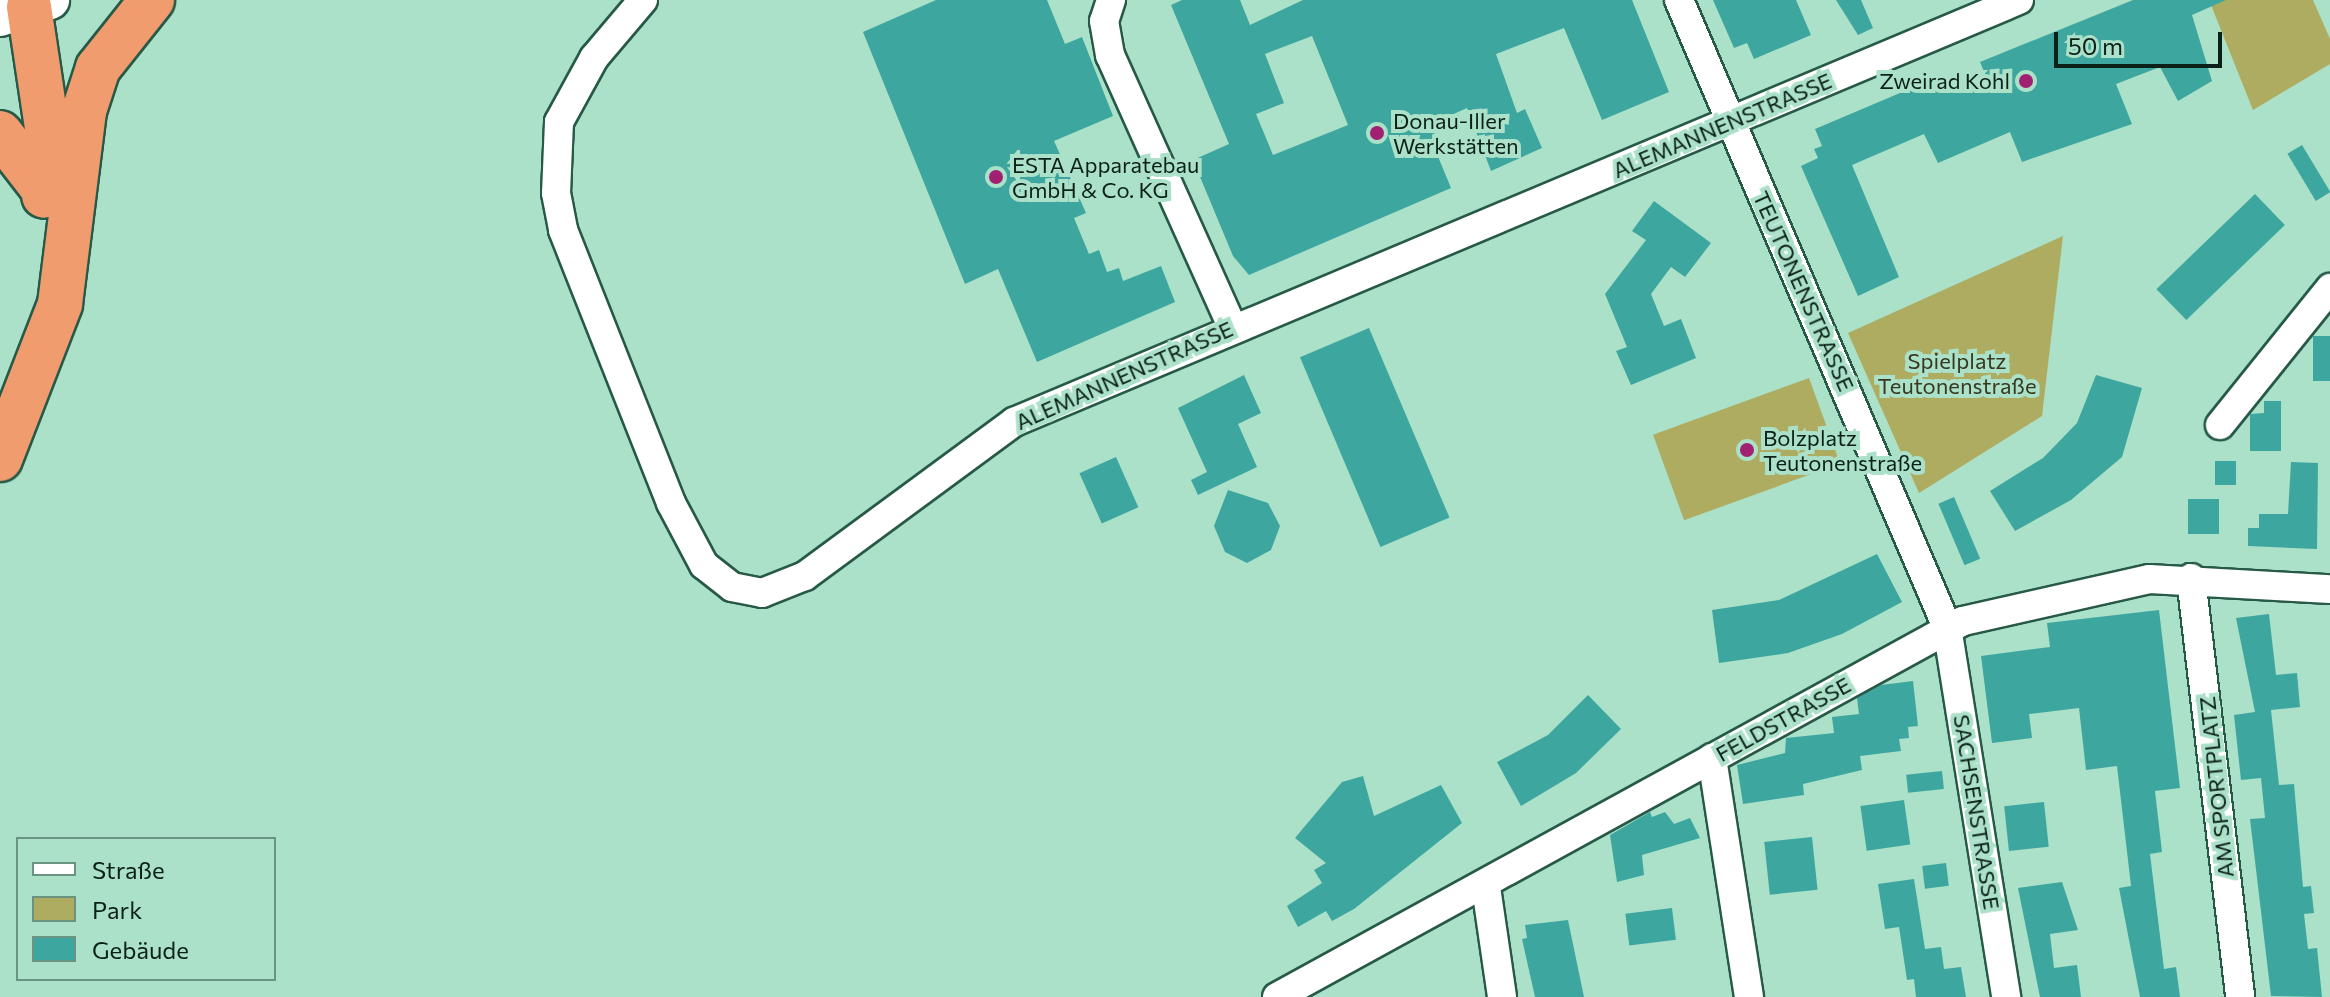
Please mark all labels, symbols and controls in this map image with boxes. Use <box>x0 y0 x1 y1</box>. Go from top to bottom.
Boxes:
scale bar <box>2058 16 2226 66</box>
text: 50 m <box>2068 31 2123 60</box>
street label: ALEMANNENSTRASSE <box>1608 67 1836 183</box>
place label: Zweirad Kohl <box>1879 68 2010 94</box>
marker: Zweirad Kohl <box>2017 72 2035 90</box>
place label: Donau-Iller Werkstätten <box>1393 107 1519 158</box>
marker: Donau-Iller Werkstätten <box>1368 124 1386 142</box>
place label: ESTA Apparatebau GmbH & Co. KG <box>1012 151 1199 202</box>
marker: ESTA Apparatebau GmbH & Co. KG <box>987 168 1005 186</box>
street label: TEUTONENSTRASSE <box>1748 187 1860 395</box>
street label: ALEMANNENSTRASSE <box>1011 315 1237 435</box>
park label: Spielplatz Teutonenstraße <box>1877 347 2037 398</box>
place label: Bolzplatz Teutonenstraße <box>1763 424 1922 476</box>
marker: Bolzplatz Teutonenstraße <box>1738 441 1756 459</box>
street label: FELDSTRASSE <box>1711 671 1855 767</box>
street label: AM SPORTPLATZ <box>2193 695 2239 879</box>
street label: SACHSENSTRASSE <box>1949 713 2005 911</box>
legend <box>16 837 276 981</box>
text: Straße <box>92 855 165 884</box>
text: Park <box>92 895 142 924</box>
text: Gebäude <box>92 935 189 964</box>

